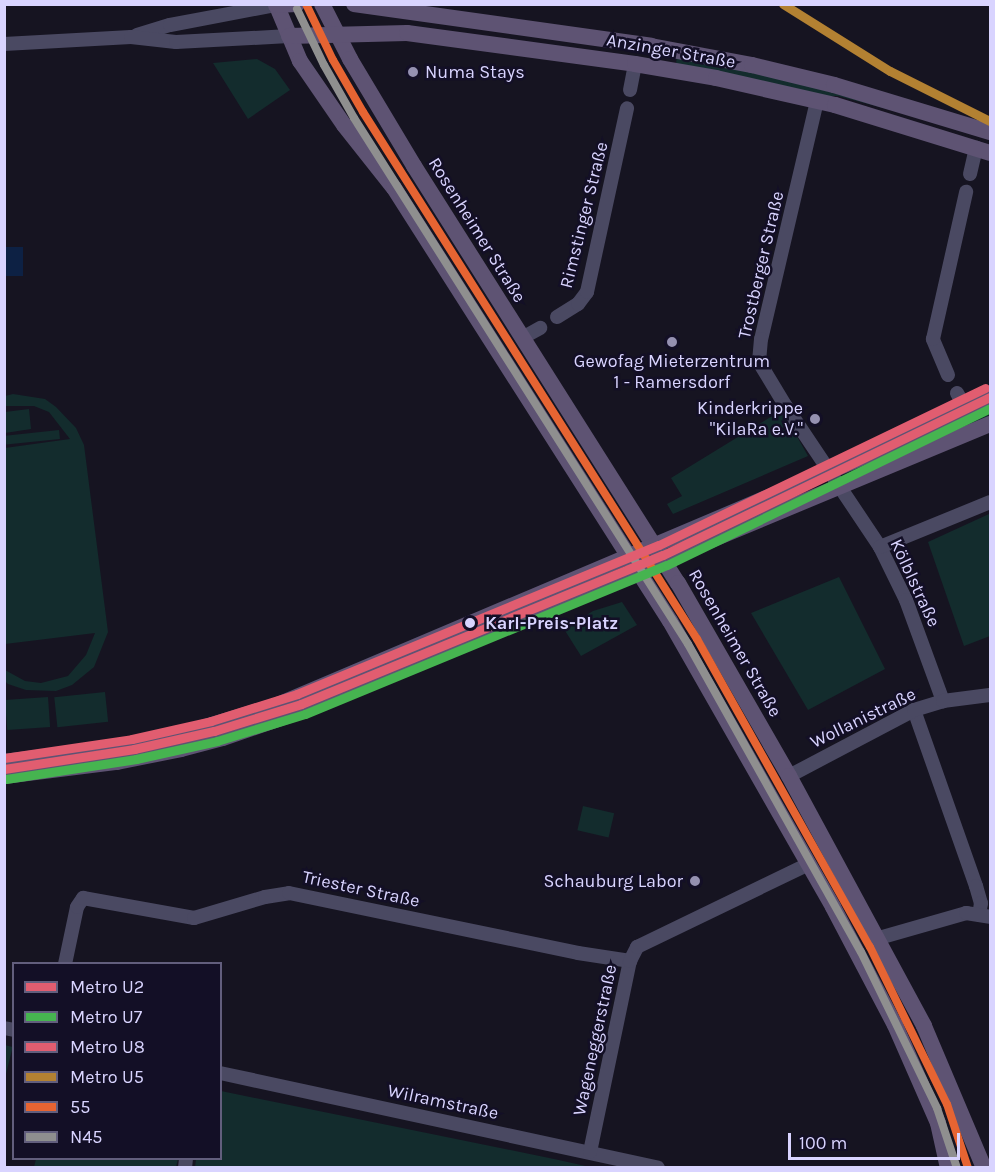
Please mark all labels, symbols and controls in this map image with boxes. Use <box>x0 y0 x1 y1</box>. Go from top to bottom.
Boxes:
street label: Anzinger Straße <box>605 29 737 73</box>
place label: Numa Stays <box>425 61 525 83</box>
marker: Numa Stays <box>406 65 420 79</box>
street label: Rimstinger Straße <box>555 140 613 290</box>
street label: Rosenheimer Straße <box>424 153 530 307</box>
street label: Trostberger Straße <box>734 189 788 341</box>
marker: Gewofag Mieterzentrum 1 - Ramersdorf <box>665 335 679 349</box>
place label: Gewofag Mieterzentrum 1 - Ramersdorf <box>574 351 770 394</box>
place label: Kinderkrippe "KilaRa e.V." <box>697 398 803 440</box>
marker: Kinderkrippe "KilaRa e.V." <box>808 412 822 426</box>
street label: Kölblstraße <box>885 536 945 630</box>
street label: Rosenheimer Straße <box>684 565 786 721</box>
place label: Karl-Preis-Platz <box>485 612 618 634</box>
marker: Karl-Preis-Platz <box>460 613 480 633</box>
street label: Wollanistraße <box>807 683 919 753</box>
street label: Triester Straße <box>300 866 422 912</box>
place label: Schauburg Labor <box>544 870 683 892</box>
marker: Schauburg Labor <box>688 874 702 888</box>
legend <box>12 962 222 1160</box>
street label: Wageneggerstraße <box>568 962 622 1118</box>
text: Metro U2 <box>70 976 144 998</box>
text: Metro U7 <box>70 1006 142 1028</box>
text: Metro U8 <box>70 1036 145 1058</box>
text: Metro U5 <box>70 1066 144 1088</box>
street label: Wilramstraße <box>386 1080 500 1124</box>
text: 55 <box>70 1096 90 1118</box>
scale bar <box>791 1121 964 1159</box>
text: N45 <box>70 1126 103 1148</box>
text: 100 m <box>799 1132 847 1154</box>

